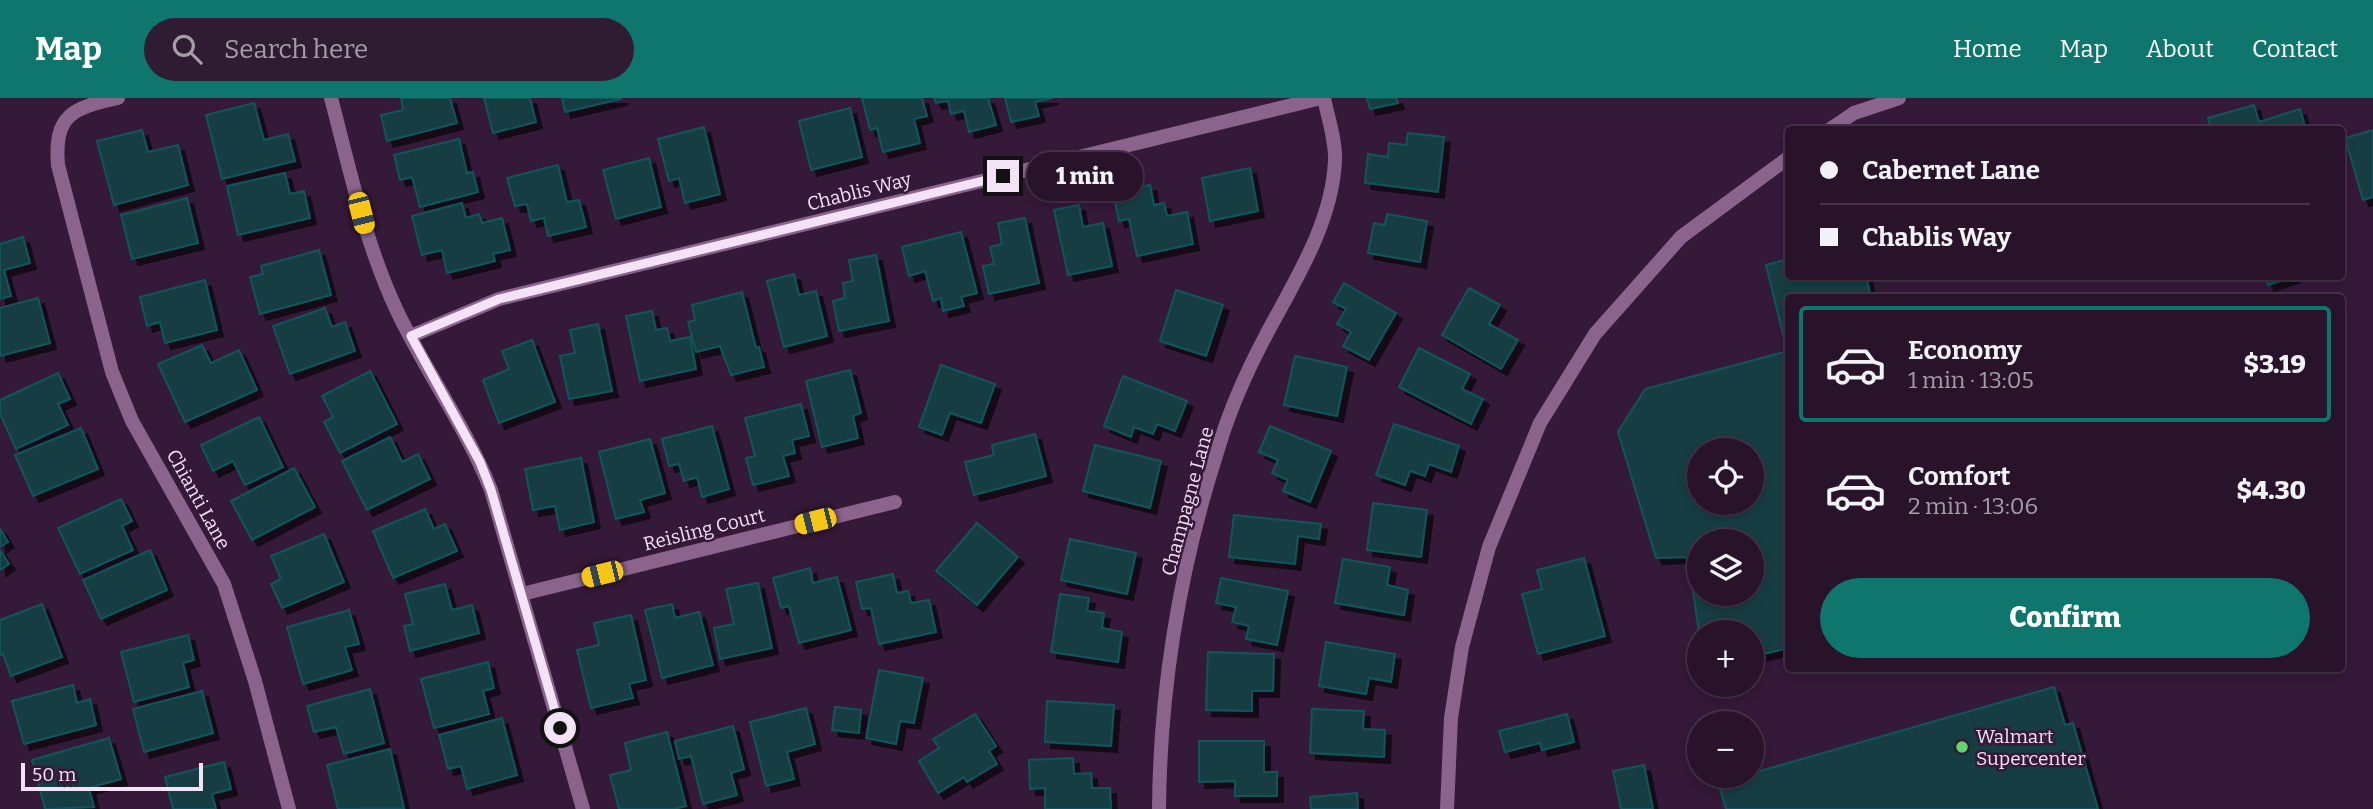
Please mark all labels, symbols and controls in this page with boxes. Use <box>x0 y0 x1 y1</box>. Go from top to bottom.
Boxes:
search box <box>144 18 634 81</box>
text: Map <box>35 29 102 69</box>
icon: search <box>168 30 206 68</box>
text: Search here <box>224 34 368 65</box>
text: Home <box>1953 35 2022 63</box>
text: Map <box>2060 35 2108 63</box>
text: About <box>2146 35 2214 63</box>
text: Contact <box>2252 35 2338 63</box>
callout: 1 min <box>1028 152 1143 200</box>
text: Cabernet Lane <box>1862 155 2040 186</box>
route end <box>987 160 1019 192</box>
text: 1 min <box>1056 162 1114 190</box>
street label: Chablis Way <box>805 167 915 216</box>
car <box>346 190 377 236</box>
text: Chablis Way <box>1862 222 2011 253</box>
icon: car <box>1824 333 1887 396</box>
text: Economy <box>1908 335 2022 366</box>
text: $3.19 <box>2243 349 2306 380</box>
text: 1 min · 13:05 <box>1908 366 2034 394</box>
street label: Champagne Lane <box>1157 424 1218 578</box>
map controls <box>1687 438 1764 788</box>
button: locate <box>1687 438 1764 515</box>
street label: Chianti Lane <box>162 445 235 553</box>
icon: car <box>1824 459 1887 522</box>
text: Comfort <box>1908 461 2011 492</box>
text: $4.30 <box>2237 475 2306 506</box>
text: 2 min · 13:06 <box>1908 492 2038 520</box>
street label: Reisling Court <box>641 503 767 556</box>
car <box>793 506 838 536</box>
button: layers <box>1687 529 1764 606</box>
car <box>580 559 625 589</box>
button: Confirm <box>1820 578 2310 658</box>
button: + <box>1687 620 1764 697</box>
button: − <box>1687 711 1764 788</box>
route start <box>544 712 576 744</box>
place label: Walmart Supercenter <box>1976 725 2086 770</box>
marker: Walmart Supercenter <box>1954 739 1970 755</box>
scale bar <box>21 760 203 792</box>
text: 50 m <box>32 763 76 786</box>

